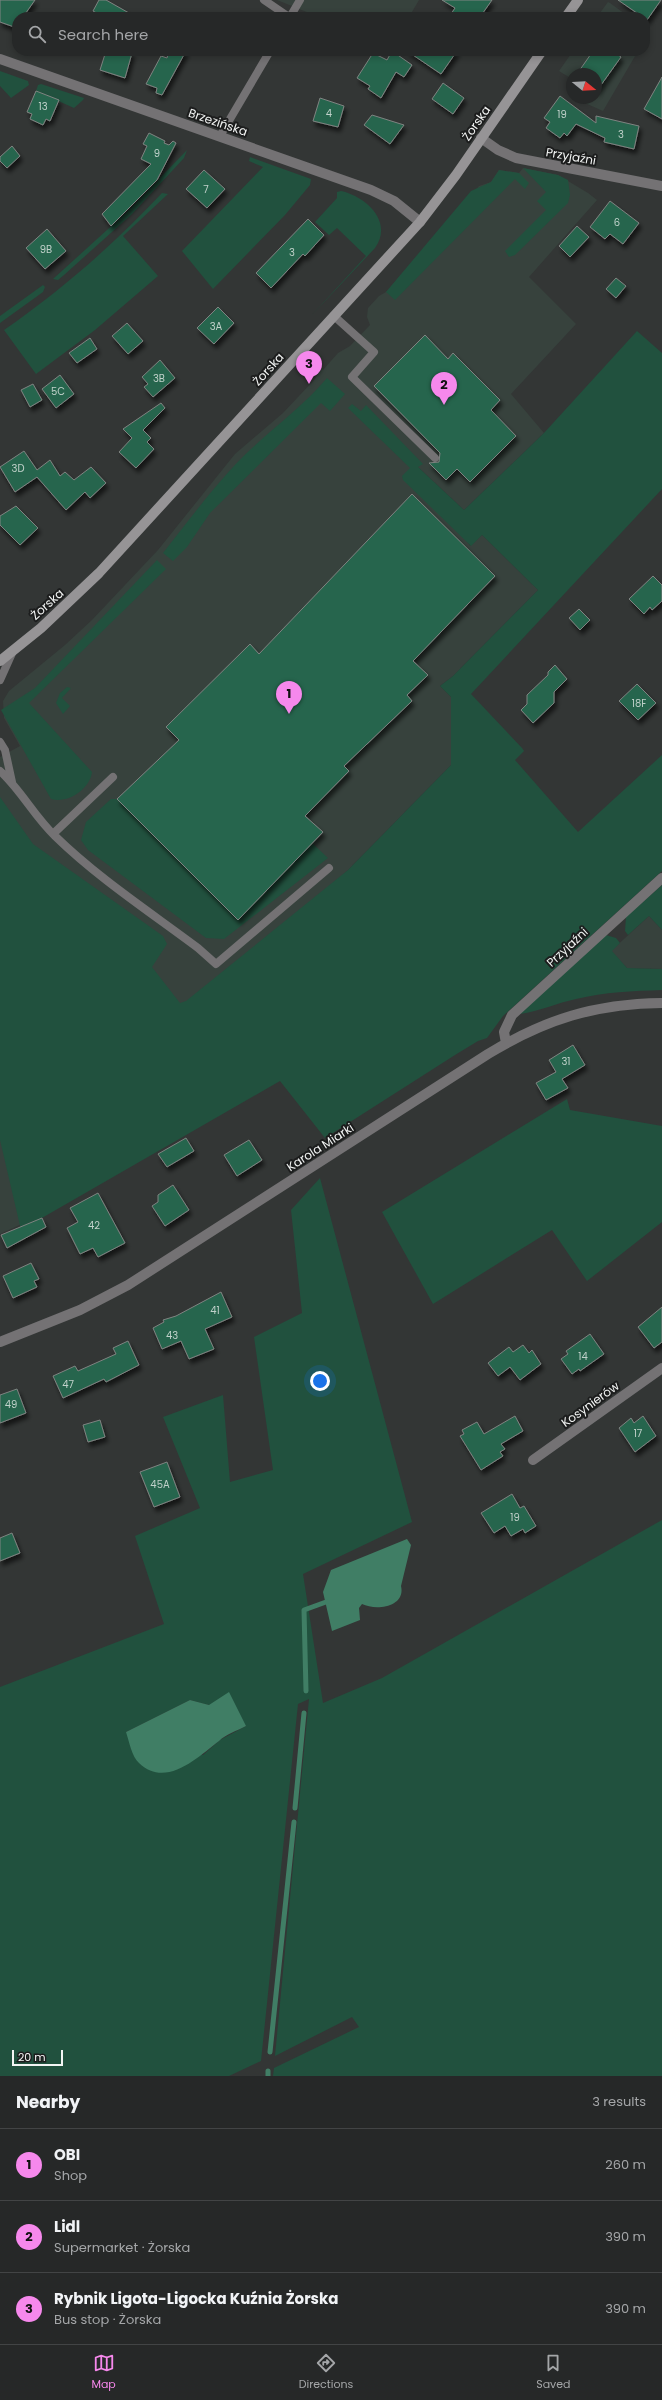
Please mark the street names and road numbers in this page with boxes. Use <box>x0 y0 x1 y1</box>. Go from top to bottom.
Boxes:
street label: Żorska <box>458 102 494 144</box>
street label: Brzezińska <box>186 104 250 140</box>
street label: Przyjaźni <box>544 143 598 169</box>
street label: Żorska <box>249 349 287 389</box>
street label: Żorska <box>27 585 67 623</box>
street label: Przyjaźni <box>543 923 591 971</box>
street label: Karola Miarki <box>283 1119 357 1175</box>
street label: Kosynierów <box>558 1377 623 1431</box>

